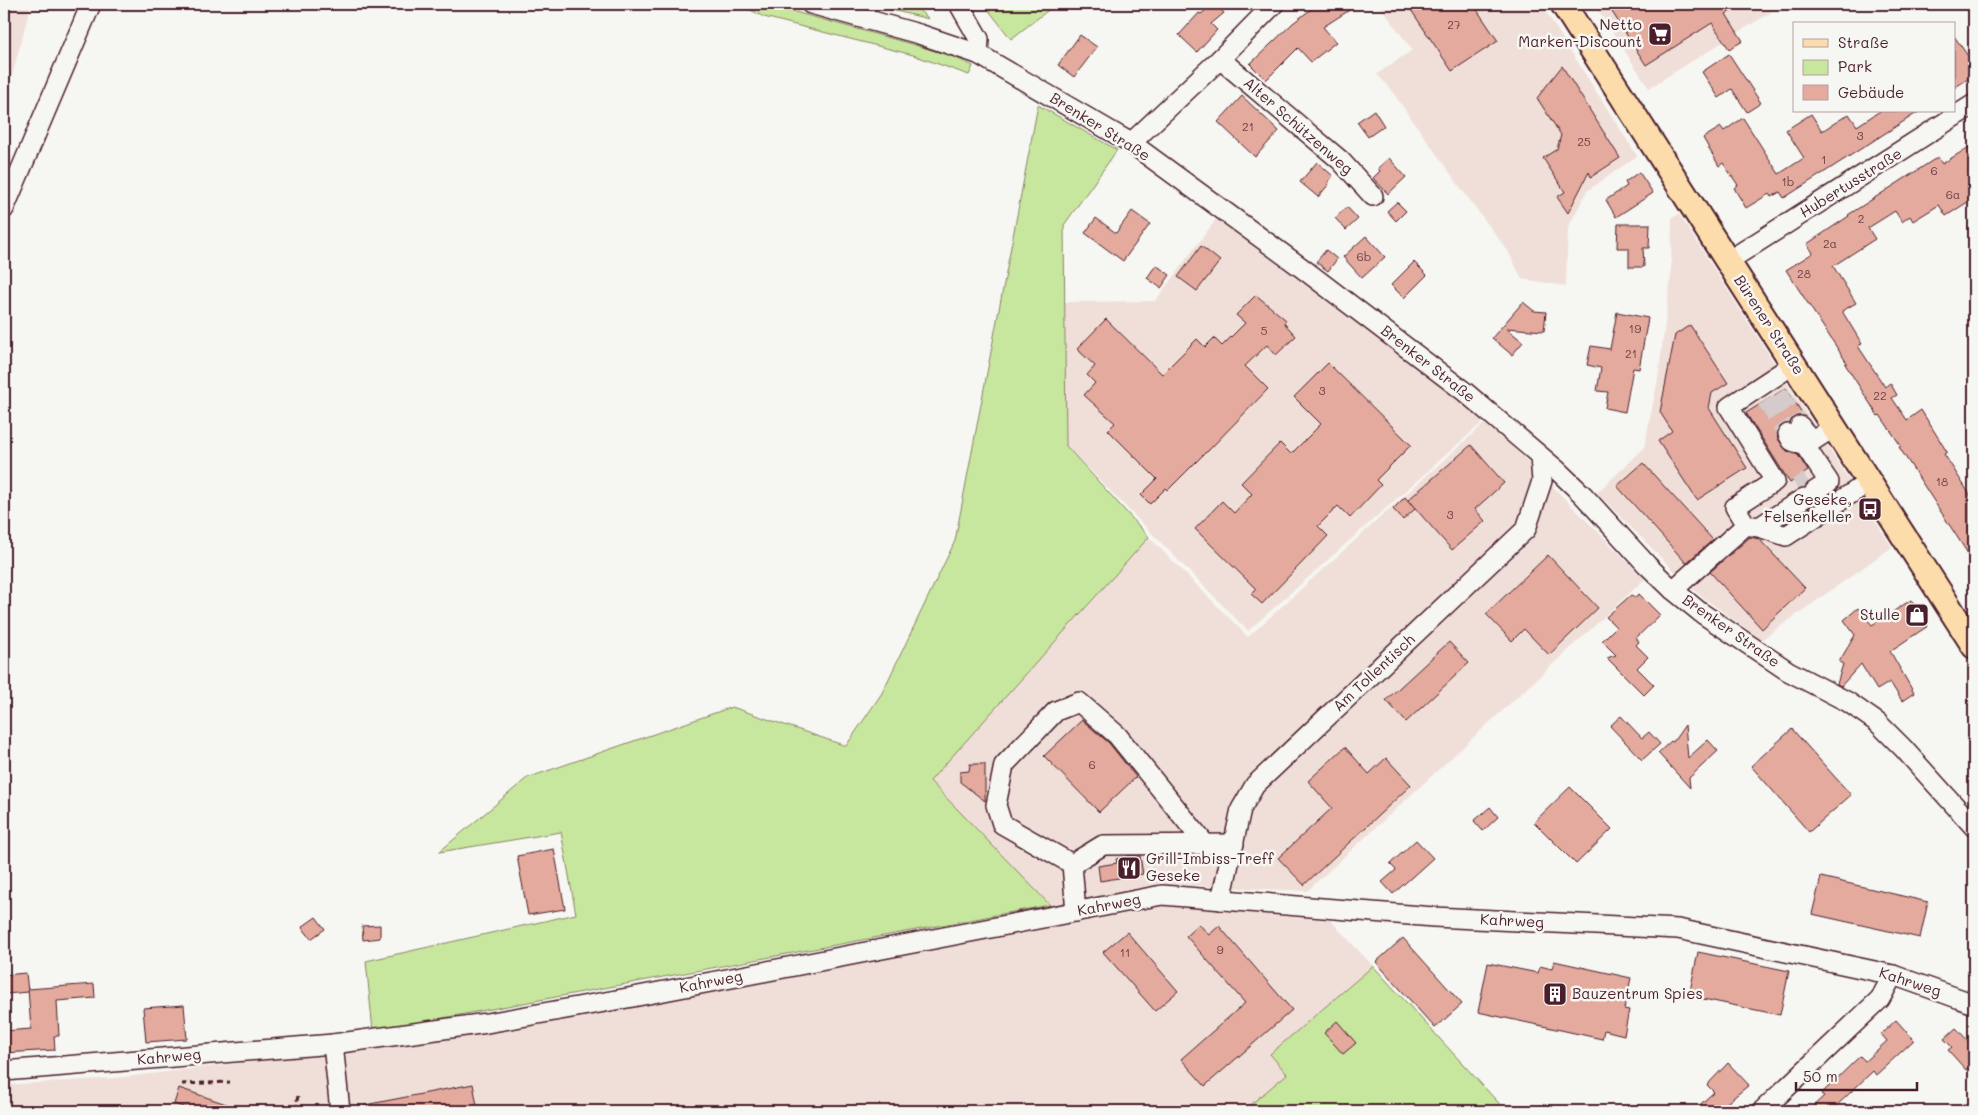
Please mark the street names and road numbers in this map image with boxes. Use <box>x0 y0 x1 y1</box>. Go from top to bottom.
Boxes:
street label: Alter Schützenweg <box>1240 72 1358 178</box>
street label: Brenker Straße <box>1047 87 1154 165</box>
street label: Hubertusstraße <box>1796 143 1905 222</box>
street label: Bürener Straße <box>1730 271 1810 378</box>
street label: Brenker Straße <box>1377 320 1480 406</box>
street label: Brenker Straße <box>1679 589 1784 671</box>
street label: Am Tollentisch <box>1328 629 1419 715</box>
street label: Kahrweg <box>1075 888 1142 920</box>
street label: Kahrweg <box>1480 908 1545 932</box>
street label: Kahrweg <box>1877 962 1944 1001</box>
street label: Kahrweg <box>677 965 744 997</box>
street label: Kahrweg <box>136 1043 202 1069</box>

